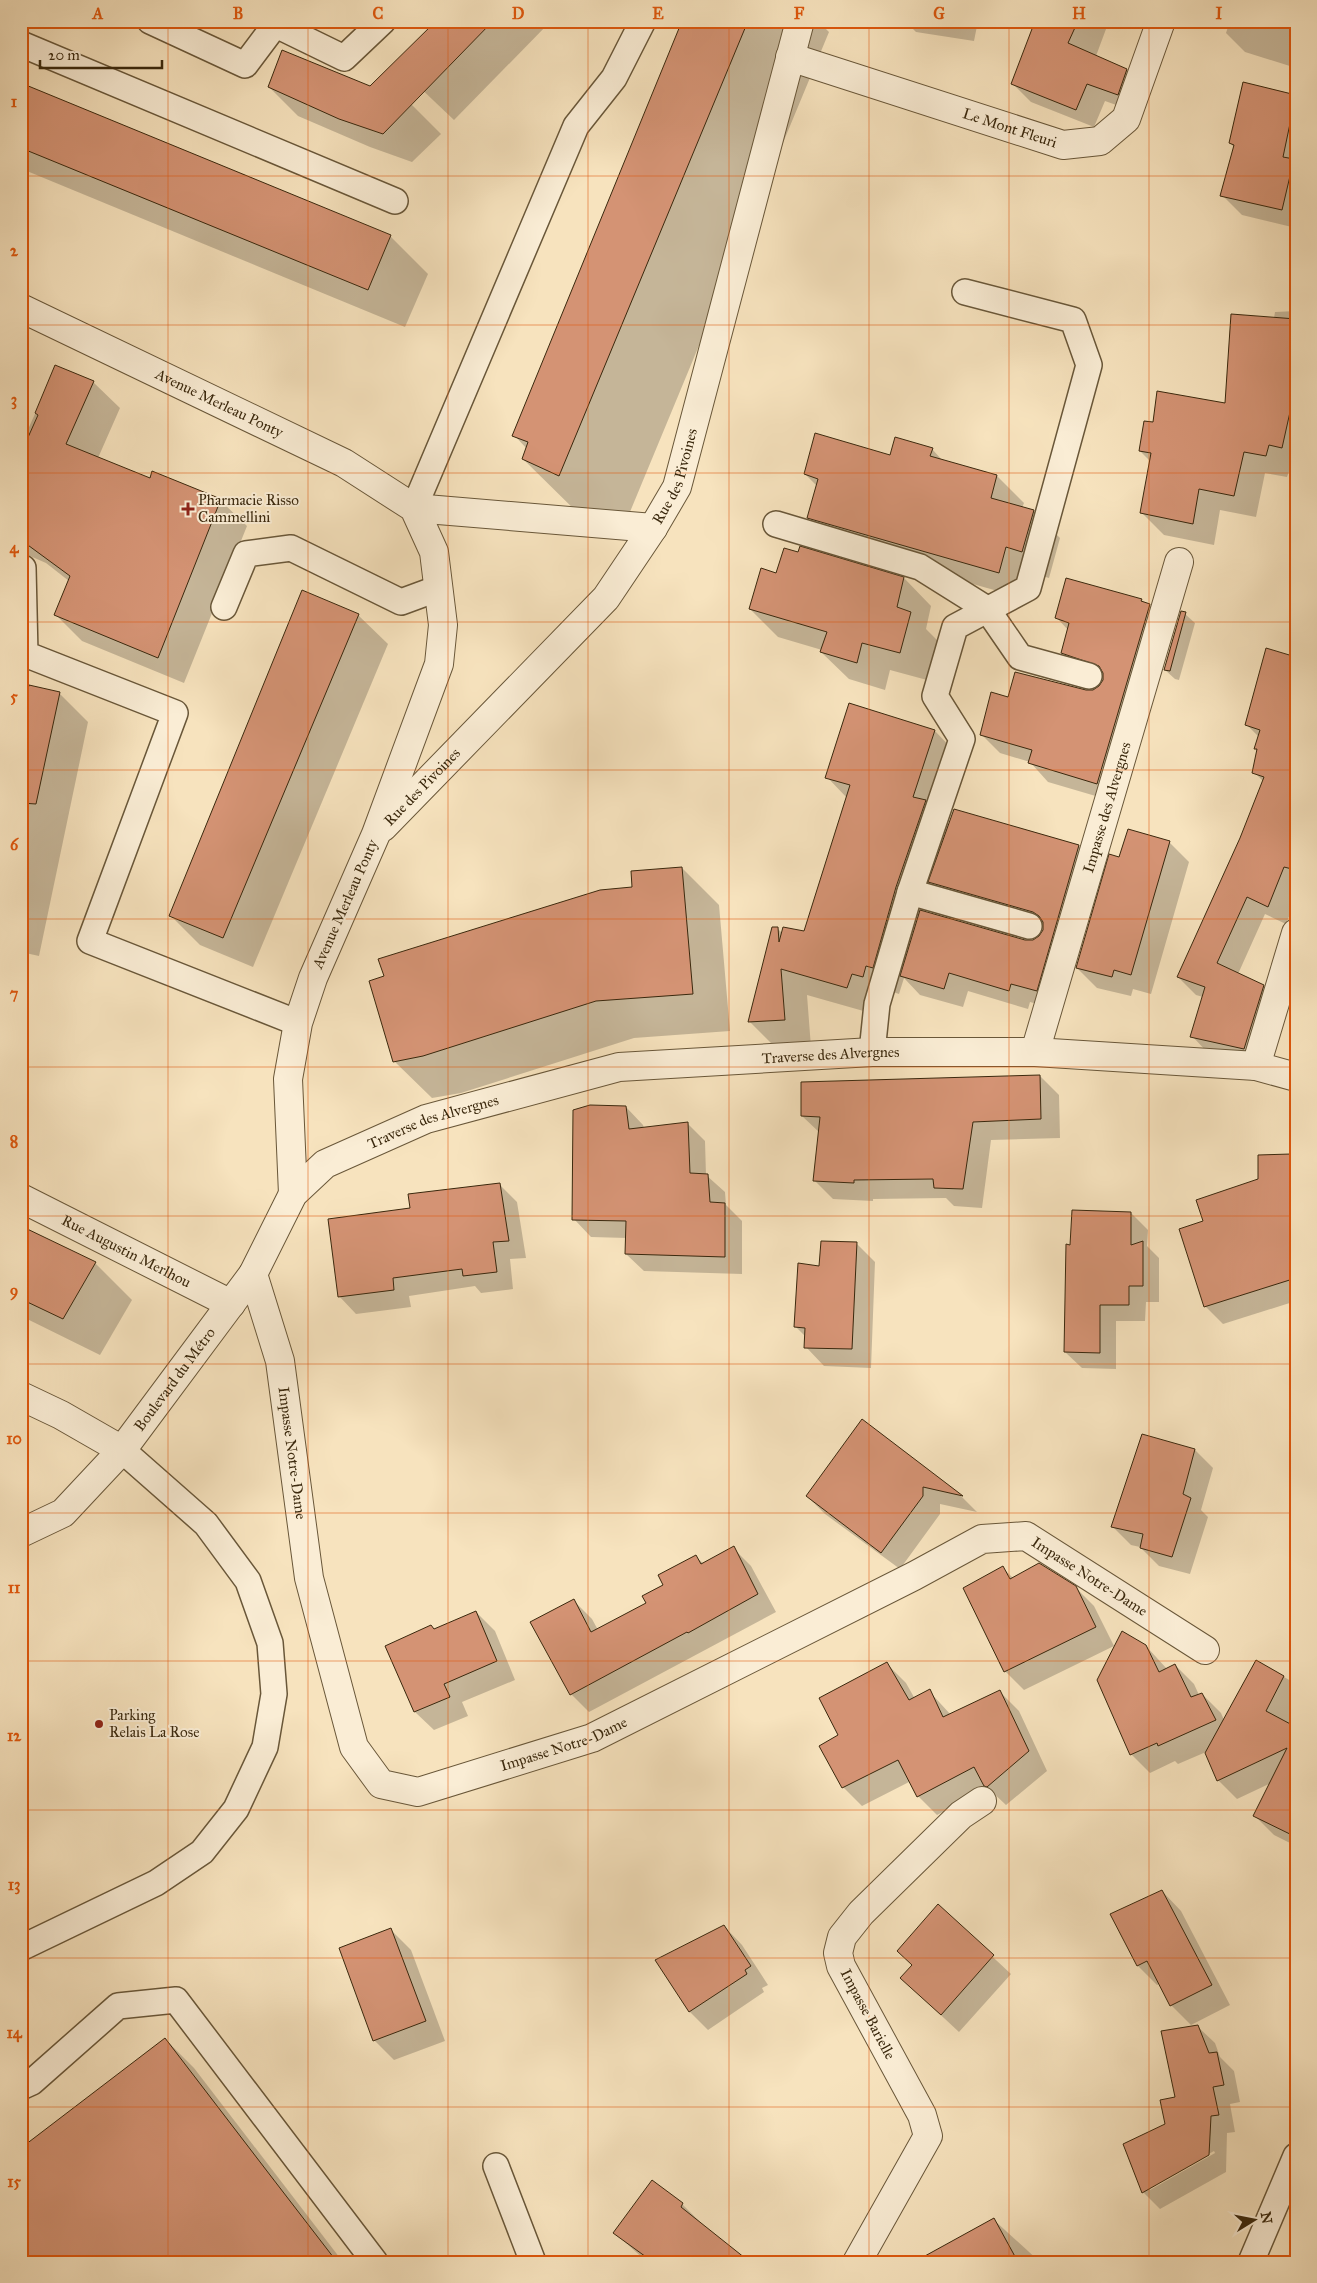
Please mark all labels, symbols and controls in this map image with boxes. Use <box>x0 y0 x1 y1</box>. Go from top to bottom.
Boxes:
text: A <box>92 4 104 23</box>
text: B <box>233 4 243 23</box>
text: C <box>373 4 384 23</box>
text: D <box>512 4 525 23</box>
text: E <box>652 4 664 23</box>
text: F <box>794 4 805 23</box>
text: G <box>933 4 945 23</box>
text: H <box>1072 4 1086 23</box>
text: I <box>1216 4 1223 23</box>
scale bar <box>40 38 162 70</box>
text: 20 m <box>48 46 80 64</box>
text: 1 <box>11 92 18 111</box>
street label: Le Mont Fleuri <box>960 104 1059 151</box>
text: 2 <box>10 241 19 260</box>
street label: Avenue Merleau Ponty <box>152 364 287 442</box>
text: 3 <box>11 390 17 410</box>
street label: Rue des Pivoines <box>648 426 701 527</box>
place label: Pharmacie Risso Cammellini <box>198 491 299 526</box>
marker: Pharmacie Risso Cammellini <box>182 503 194 515</box>
text: 4 <box>10 538 20 558</box>
text: 5 <box>10 687 18 706</box>
street label: Impasse des Alvergnes <box>1079 740 1135 875</box>
street label: Rue des Pivoines <box>380 744 464 830</box>
text: 6 <box>10 835 19 854</box>
street label: Avenue Merleau Ponty <box>308 836 382 972</box>
text: 7 <box>10 984 19 1003</box>
street label: Traverse des Alvergnes <box>761 1043 900 1068</box>
street label: Traverse des Alvergnes <box>365 1091 501 1153</box>
text: 8 <box>10 1132 18 1151</box>
street label: Rue Augustin Merlhou <box>59 1211 194 1291</box>
text: 9 <box>10 1281 18 1301</box>
street label: Boulevard du Métro <box>130 1324 219 1435</box>
street label: Impasse Notre-Dame <box>275 1386 310 1521</box>
text: 10 <box>6 1429 22 1448</box>
street label: Impasse Notre-Dame <box>1028 1533 1151 1620</box>
text: 11 <box>8 1578 21 1597</box>
place label: Parking Relais La Rose <box>109 1706 199 1741</box>
street label: Impasse Notre-Dame <box>498 1713 630 1775</box>
marker: Parking Relais La Rose <box>93 1718 105 1730</box>
text: 12 <box>7 1726 22 1745</box>
text: 13 <box>8 1875 20 1895</box>
street label: Impasse Barielle <box>837 1966 899 2062</box>
text: 14 <box>6 2023 23 2043</box>
text: 15 <box>7 2172 21 2191</box>
north arrow <box>1230 2196 1280 2246</box>
text: N <box>1257 2211 1276 2225</box>

